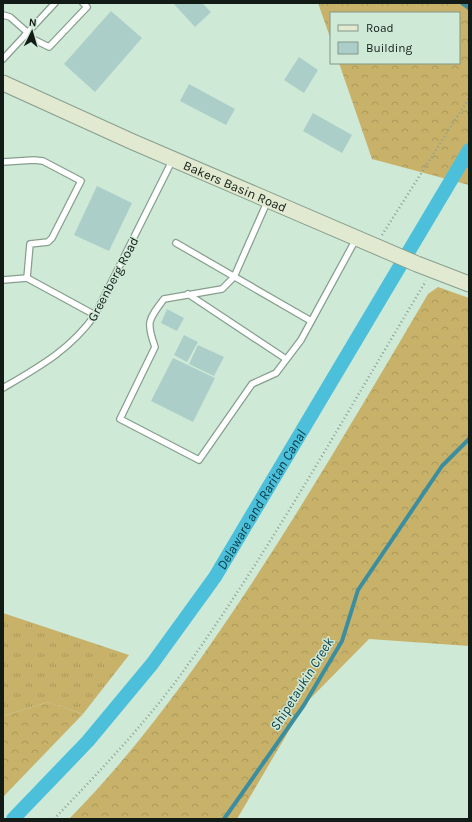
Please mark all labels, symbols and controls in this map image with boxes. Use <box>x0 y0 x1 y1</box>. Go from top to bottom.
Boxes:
north arrow <box>12 12 52 52</box>
legend <box>330 12 460 64</box>
text: N <box>28 16 37 29</box>
text: Road <box>366 21 394 35</box>
text: Building <box>366 41 413 55</box>
street label: Bakers Basin Road <box>181 157 289 215</box>
street label: Greenberg Road <box>84 234 142 324</box>
water label: Delaware and Raritan Canal <box>213 426 310 572</box>
water label: Shipetaukin Creek <box>267 634 338 734</box>

